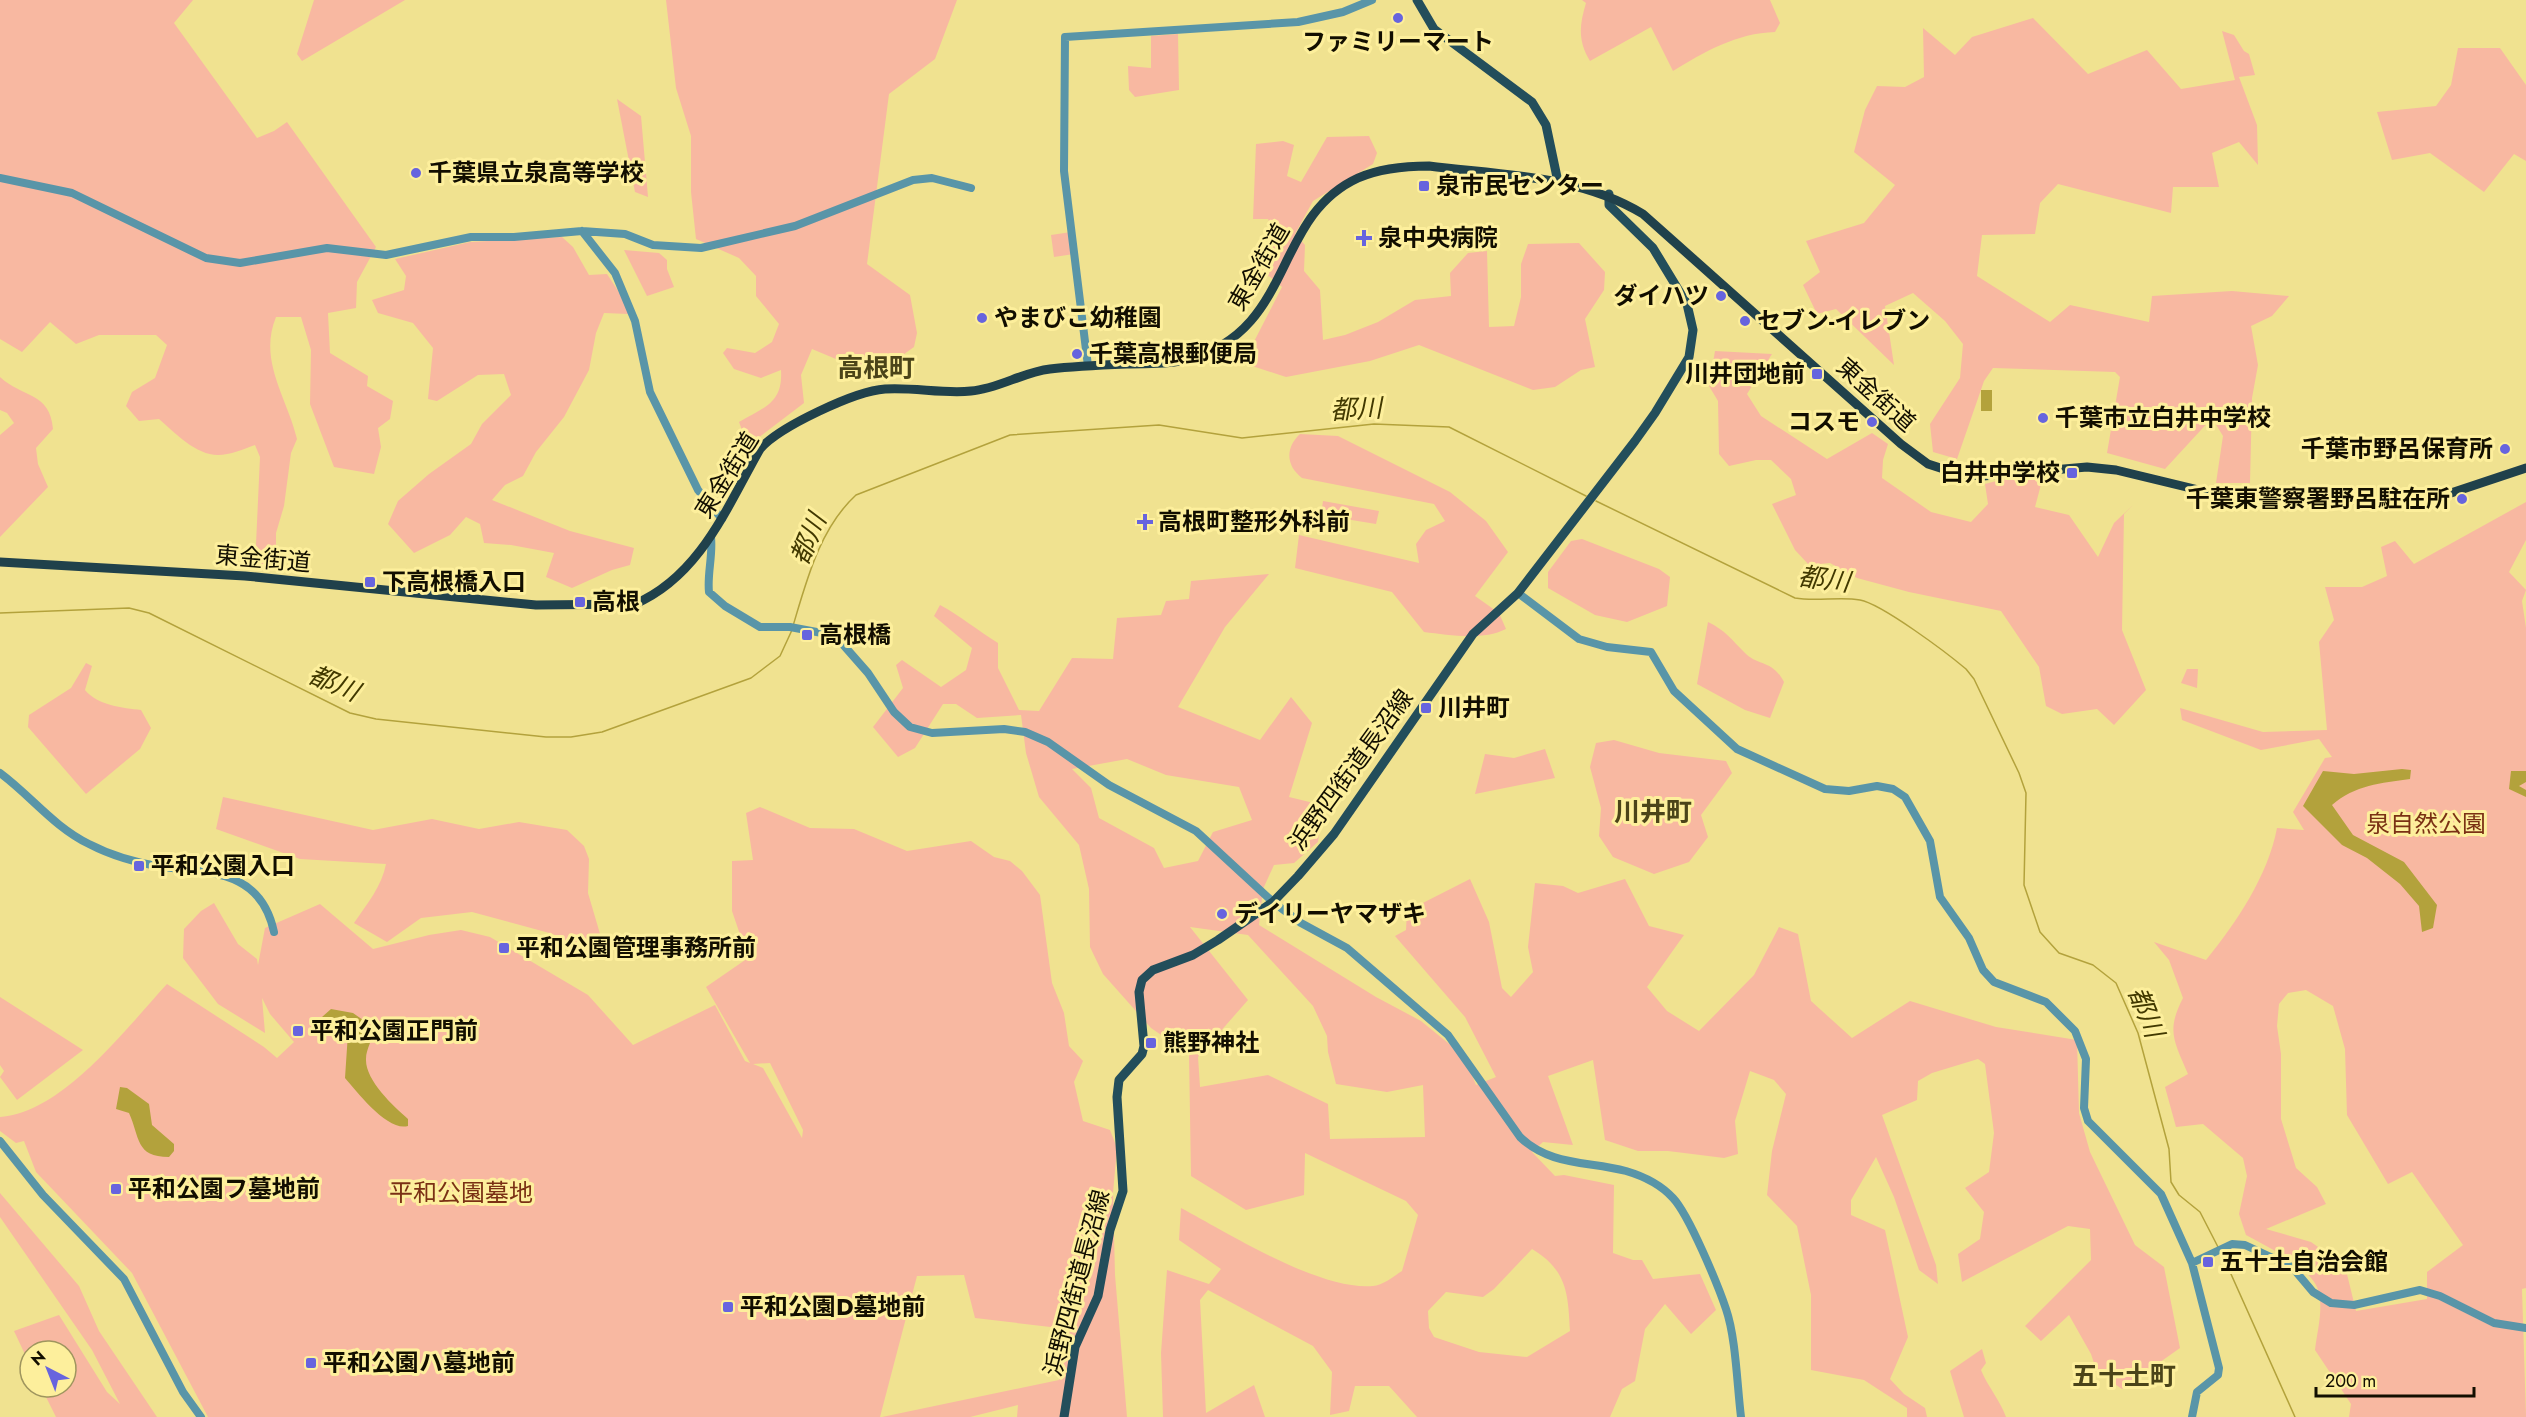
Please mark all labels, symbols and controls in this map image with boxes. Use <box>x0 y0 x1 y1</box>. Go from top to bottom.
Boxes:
marker: ファミリーマート <box>1391 11 1405 25</box>
place label: ファミリーマート <box>1302 24 1494 59</box>
place label: 千葉県立泉高等学校 <box>428 155 644 190</box>
marker: 千葉県立泉高等学校 <box>409 166 423 180</box>
place label: 泉市民センター <box>1436 168 1604 203</box>
marker: 泉市民センター <box>1417 179 1431 193</box>
street label: 東金街道 <box>1219 216 1298 317</box>
place label: 泉中央病院 <box>1378 220 1498 255</box>
marker: 泉中央病院 <box>1355 229 1373 247</box>
place label: ダイハツ <box>1613 278 1709 313</box>
marker: ダイハツ <box>1714 289 1728 303</box>
place label: やまびこ幼稚園 <box>994 300 1162 335</box>
place label: セブン-イレブン <box>1757 303 1930 338</box>
marker: やまびこ幼稚園 <box>975 311 989 325</box>
marker: セブン-イレブン <box>1738 314 1752 328</box>
place label: 千葉高根郵便局 <box>1089 336 1257 371</box>
marker: 千葉高根郵便局 <box>1070 347 1084 361</box>
district label: 高根町 <box>837 349 915 387</box>
street label: 東金街道 <box>1829 350 1924 440</box>
place label: 川井団地前 <box>1685 356 1805 391</box>
marker: 川井団地前 <box>1810 367 1824 381</box>
water label: 都川 <box>1329 389 1386 429</box>
place label: 千葉市立白井中学校 <box>2055 400 2271 435</box>
place label: コスモ <box>1788 404 1860 439</box>
marker: 千葉市立白井中学校 <box>2036 411 2050 425</box>
marker: コスモ <box>1865 415 1879 429</box>
street label: 東金街道 <box>686 425 767 525</box>
place label: 千葉市野呂保育所 <box>2301 431 2493 466</box>
marker: 千葉市野呂保育所 <box>2498 442 2512 456</box>
place label: 白井中学校 <box>1940 455 2060 490</box>
marker: 白井中学校 <box>2065 466 2079 480</box>
place label: 千葉東警察署野呂駐在所 <box>2186 481 2450 516</box>
marker: 千葉東警察署野呂駐在所 <box>2455 492 2469 506</box>
place label: 高根町整形外科前 <box>1158 504 1350 539</box>
water label: 都川 <box>780 505 837 570</box>
marker: 高根町整形外科前 <box>1136 513 1154 531</box>
street label: 東金街道 <box>214 537 312 580</box>
water label: 都川 <box>1796 557 1855 601</box>
place label: 下高根橋入口 <box>382 564 526 599</box>
marker: 下高根橋入口 <box>363 575 377 589</box>
place label: 高根 <box>592 584 640 619</box>
marker: 高根 <box>573 595 587 609</box>
place label: 高根橋 <box>819 617 891 652</box>
marker: 高根橋 <box>800 628 814 642</box>
water label: 都川 <box>303 655 368 712</box>
street label: 浜野四街道長沼線 <box>1280 682 1421 858</box>
place label: 川井町 <box>1438 690 1510 725</box>
marker: 川井町 <box>1419 701 1433 715</box>
district label: 川井町 <box>1614 793 1692 831</box>
park label: 泉自然公園 <box>2366 806 2486 841</box>
place label: 平和公園入口 <box>151 848 295 883</box>
marker: 平和公園入口 <box>132 859 146 873</box>
place label: デイリーヤマザキ <box>1234 896 1426 931</box>
marker: デイリーヤマザキ <box>1215 907 1229 921</box>
place label: 平和公園管理事務所前 <box>516 930 756 965</box>
marker: 平和公園管理事務所前 <box>497 941 511 955</box>
water label: 都川 <box>2119 981 2174 1046</box>
place label: 平和公園正門前 <box>310 1013 478 1048</box>
marker: 平和公園正門前 <box>291 1024 305 1038</box>
place label: 熊野神社 <box>1163 1025 1259 1060</box>
marker: 熊野神社 <box>1144 1036 1158 1050</box>
place label: 平和公園フ墓地前 <box>128 1171 320 1206</box>
park label: 平和公園墓地 <box>389 1175 533 1210</box>
marker: 平和公園フ墓地前 <box>109 1182 123 1196</box>
street label: 浜野四街道長沼線 <box>1035 1186 1118 1380</box>
place label: 五十土自治会館 <box>2220 1244 2388 1279</box>
marker: 五十土自治会館 <box>2201 1255 2215 1269</box>
place label: 平和公園D墓地前 <box>740 1289 926 1324</box>
marker: 平和公園D墓地前 <box>721 1300 735 1314</box>
north arrow <box>18 1339 78 1399</box>
text: N <box>26 1345 51 1371</box>
place label: 平和公園ハ墓地前 <box>323 1345 515 1380</box>
marker: 平和公園ハ墓地前 <box>304 1356 318 1370</box>
district label: 五十土町 <box>2072 1357 2176 1395</box>
scale bar <box>2316 1360 2474 1398</box>
text: 200 m <box>2325 1368 2376 1394</box>

